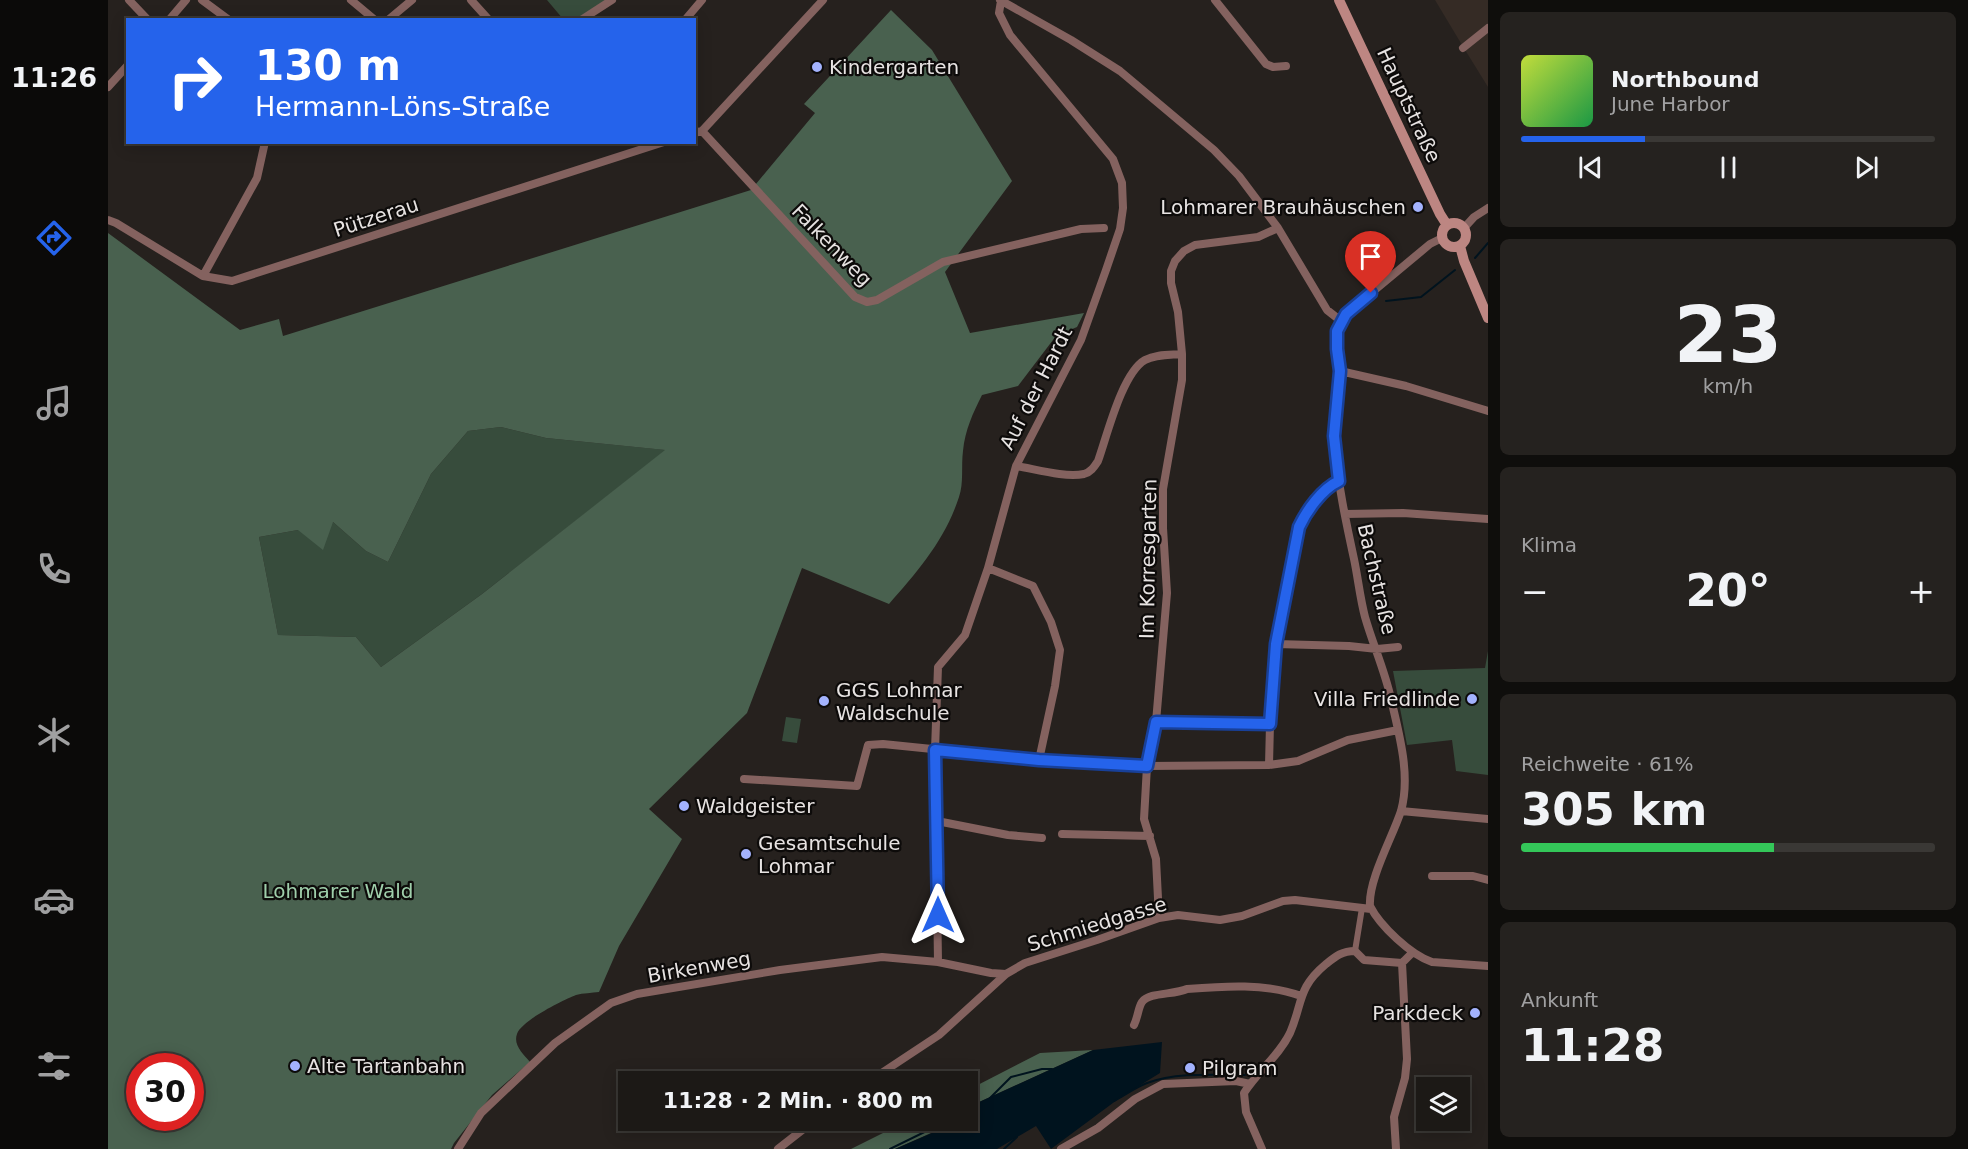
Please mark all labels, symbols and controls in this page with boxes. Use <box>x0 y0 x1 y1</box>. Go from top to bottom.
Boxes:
text: 130 m <box>255 41 401 90</box>
icon: right <box>156 42 234 120</box>
street label: Hauptstraße <box>1372 44 1446 166</box>
place label: Kindergarten <box>829 55 959 79</box>
marker: Kindergarten <box>810 60 824 74</box>
text: 11:26 <box>11 62 97 93</box>
text: Northbound <box>1611 67 1760 92</box>
text: Hermann-Löns-Straße <box>255 91 550 122</box>
text: June Harbor <box>1611 92 1730 116</box>
icon: previous <box>1574 151 1607 184</box>
icon: pause <box>1712 151 1745 184</box>
icon: next <box>1850 151 1883 184</box>
street label: Pützerau <box>330 192 422 242</box>
place label: Lohmarer Brauhäuschen <box>1160 195 1406 219</box>
street label: Falkenweg <box>787 199 877 291</box>
marker: Lohmarer Brauhäuschen <box>1411 200 1425 214</box>
icon: directions <box>33 217 75 259</box>
pin <box>1345 231 1396 293</box>
icon: arrive <box>1354 240 1387 273</box>
text: 23 <box>1674 290 1782 380</box>
street label: Auf der Hardt <box>995 322 1077 454</box>
text: km/h <box>1703 374 1753 398</box>
icon: music <box>33 382 75 424</box>
street label: Im Korresgarten <box>1135 479 1161 639</box>
street label: Bachstraße <box>1353 521 1401 637</box>
text: Klima <box>1521 533 1577 557</box>
icon: phone <box>33 548 75 590</box>
text: 20° <box>1685 564 1771 617</box>
text: − <box>1521 572 1549 611</box>
text: + <box>1907 572 1935 611</box>
place label: GGS Lohmar Waldschule <box>836 678 962 725</box>
place label: Villa Friedlinde <box>1314 687 1460 711</box>
marker: Villa Friedlinde <box>1465 692 1479 706</box>
marker: GGS Lohmar Waldschule <box>817 694 831 708</box>
icon: climate <box>33 714 75 756</box>
text: Reichweite · 61% <box>1521 752 1693 776</box>
text: 305 km <box>1521 783 1707 836</box>
place label: Waldgeister <box>696 794 815 818</box>
marker: Waldgeister <box>677 799 691 813</box>
place label: Gesamtschule Lohmar <box>758 831 900 878</box>
marker: Gesamtschule Lohmar <box>739 847 753 861</box>
icon: car <box>33 879 75 921</box>
park label: Lohmarer Wald <box>262 879 414 903</box>
position arrow <box>906 883 970 947</box>
street label: Schmiedgasse <box>1024 891 1170 957</box>
street label: Birkenweg <box>645 946 753 988</box>
text: Ankunft <box>1521 988 1598 1012</box>
place label: Parkdeck <box>1372 1001 1463 1025</box>
marker: Parkdeck <box>1468 1006 1482 1020</box>
text: 11:28 <box>1521 1019 1664 1072</box>
icon: filters <box>33 1045 75 1087</box>
speed limit sign: 30 <box>126 1053 204 1131</box>
place label: Alte Tartanbahn <box>307 1054 465 1078</box>
place label: Pilgram <box>1202 1056 1277 1080</box>
marker: Alte Tartanbahn <box>288 1059 302 1073</box>
marker: Pilgram <box>1183 1061 1197 1075</box>
map controls <box>1416 1077 1470 1131</box>
button: layers <box>1416 1077 1470 1131</box>
text: 11:28 · 2 Min. · 800 m <box>663 1088 933 1113</box>

